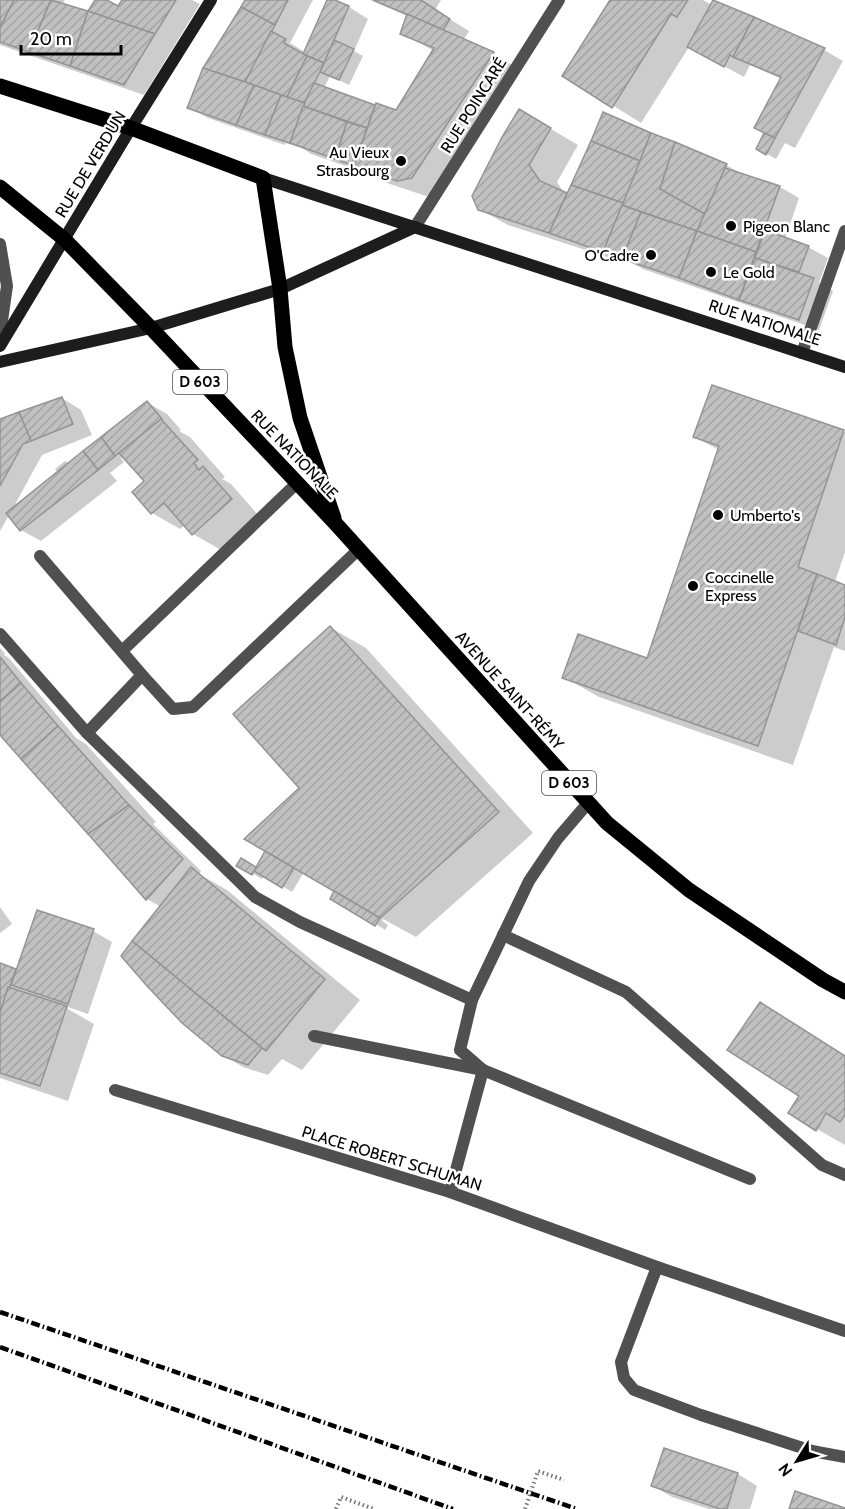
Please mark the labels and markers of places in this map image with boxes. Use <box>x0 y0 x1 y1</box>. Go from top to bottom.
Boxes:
place label: Au Vieux Strasbourg <box>316 143 390 180</box>
marker: Au Vieux Strasbourg <box>394 154 408 168</box>
place label: Pigeon Blanc <box>743 217 830 236</box>
marker: Pigeon Blanc <box>724 219 738 233</box>
place label: O'Cadre <box>584 246 639 265</box>
marker: O'Cadre <box>644 248 658 262</box>
place label: Le Gold <box>723 263 775 282</box>
marker: Le Gold <box>704 265 718 279</box>
place label: Umberto's <box>730 506 801 525</box>
marker: Umberto's <box>711 508 725 522</box>
place label: Coccinelle Express <box>705 568 774 605</box>
marker: Coccinelle Express <box>686 579 700 593</box>

